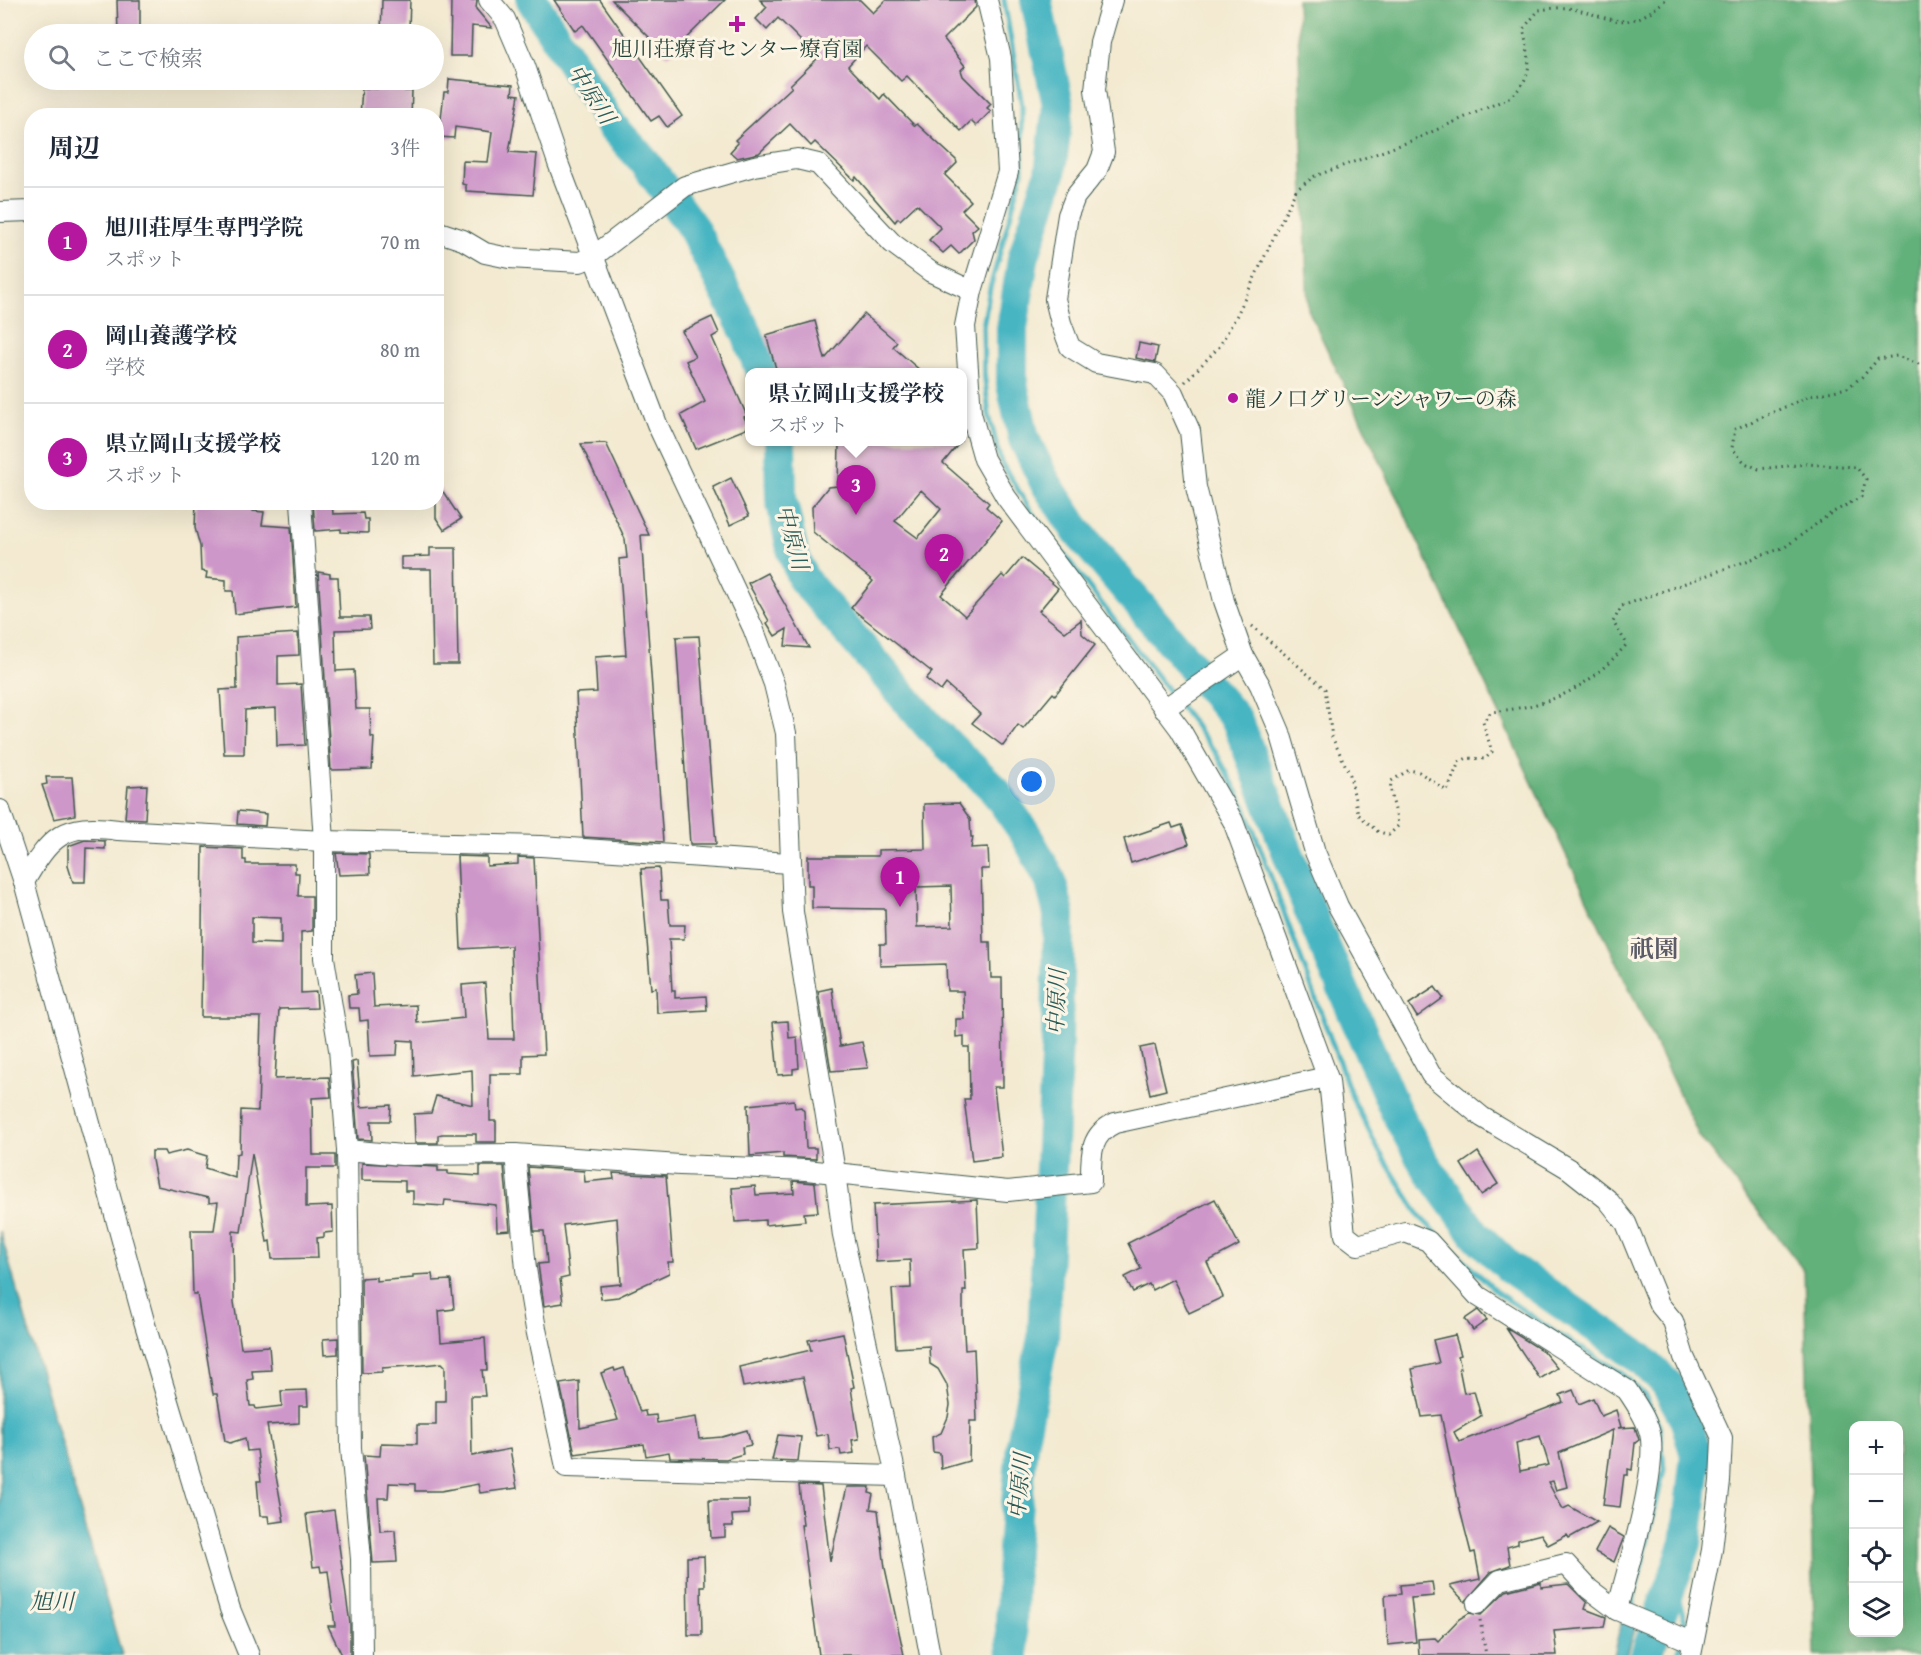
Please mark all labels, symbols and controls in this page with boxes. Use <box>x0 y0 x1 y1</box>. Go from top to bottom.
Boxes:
marker: 旭川荘療育センター療育園 <box>728 15 746 33</box>
search box <box>24 24 444 90</box>
place label: 旭川荘療育センター療育園 <box>611 33 863 64</box>
icon: search <box>45 41 78 74</box>
text: ここで検索 <box>93 42 203 74</box>
water label: 中原川 <box>561 58 624 132</box>
text: 周辺 <box>48 128 100 167</box>
text: 3件 <box>390 133 420 162</box>
text: 旭川荘厚生専門学院 <box>105 211 303 243</box>
text: 1 <box>62 227 73 256</box>
text: 70 m <box>380 227 420 256</box>
text: スポット <box>105 244 185 273</box>
text: 岡山養護学校 <box>105 319 237 351</box>
text: 2 <box>62 335 73 364</box>
text: 80 m <box>380 335 420 364</box>
text: 学校 <box>105 352 145 381</box>
popup <box>745 368 967 446</box>
text: 県立岡山支援学校 <box>768 377 944 409</box>
place label: 龍ノ口グリーンシャワーの森 <box>1245 383 1517 414</box>
marker: 龍ノ口グリーンシャワーの森 <box>1226 391 1240 405</box>
text: スポット <box>768 410 848 439</box>
text: 県立岡山支援学校 <box>105 427 281 459</box>
text: 3 <box>62 443 73 472</box>
text: 120 m <box>370 443 420 472</box>
text: スポット <box>105 460 185 489</box>
pin: 3 <box>836 466 876 515</box>
water label: 中原川 <box>769 501 818 575</box>
pin: 2 <box>924 534 964 584</box>
your location <box>1017 767 1046 796</box>
pin: 1 <box>880 858 920 907</box>
district label: 祇園 <box>1630 931 1678 966</box>
water label: 中原川 <box>1039 966 1073 1036</box>
map controls <box>1849 1421 1903 1637</box>
button: + <box>1849 1421 1903 1475</box>
water label: 中原川 <box>1000 1450 1038 1520</box>
button: − <box>1849 1475 1903 1529</box>
button: locate <box>1849 1529 1903 1583</box>
button: layers <box>1849 1583 1903 1637</box>
water label: 旭川 <box>30 1585 76 1617</box>

